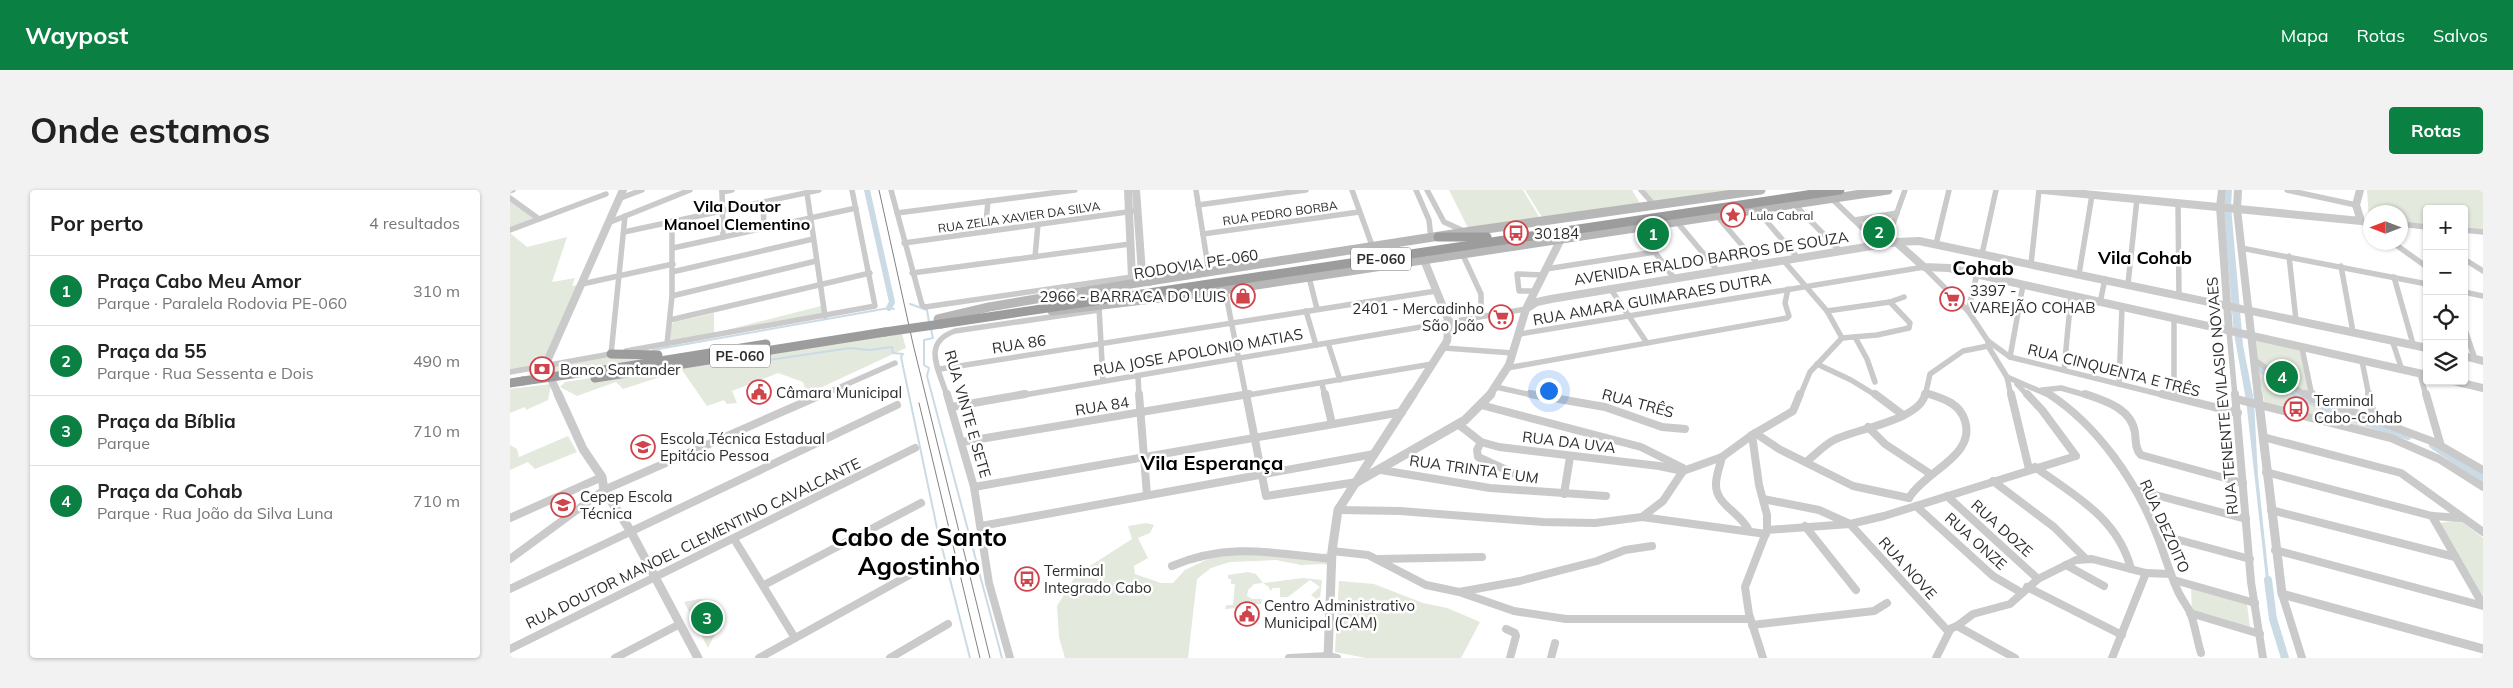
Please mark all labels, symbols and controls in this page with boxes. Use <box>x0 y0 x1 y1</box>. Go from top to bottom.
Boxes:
text: Waypost <box>25 20 128 50</box>
text: Mapa <box>2281 24 2329 47</box>
text: Rotas <box>2357 24 2405 47</box>
text: Salvos <box>2433 24 2488 47</box>
button: Rotas <box>2389 107 2483 154</box>
text: Onde estamos <box>30 108 270 152</box>
district label: Vila Doutor Manoel Clementino <box>664 196 810 234</box>
street label: RUA PEDRO BORBA <box>1221 197 1339 229</box>
street label: RUA ZELIA XAVIER DA SILVA <box>937 198 1101 236</box>
place icon: Lula Cabral <box>1720 202 1746 228</box>
north arrow <box>2363 205 2408 250</box>
map controls <box>2423 205 2468 385</box>
button: + <box>2423 205 2468 250</box>
place label: Lula Cabral <box>1750 208 1813 223</box>
text: Por perto <box>50 210 144 236</box>
text: 4 resultados <box>369 213 460 233</box>
pin: 2 <box>1863 213 1895 251</box>
pin: 1 <box>1637 215 1669 253</box>
bus stop icon: 30184 <box>1503 220 1529 246</box>
place label: 30184 <box>1534 224 1579 243</box>
street label: AVENIDA ERALDO BARROS DE SOUZA <box>1572 227 1850 289</box>
street label: RODOVIA PE-060 <box>1132 245 1260 283</box>
district label: Vila Cohab <box>2097 246 2192 269</box>
road number: PE-060 <box>1351 248 1411 270</box>
button: − <box>2423 250 2468 295</box>
district label: Cohab <box>1952 255 2014 280</box>
text: Praça Cabo Meu Amor <box>97 269 301 293</box>
street label: RUA AMARA GUIMARAES DUTRA <box>1531 269 1773 329</box>
street label: RUA TENENTE EVILASIO NOVAES <box>2202 276 2242 516</box>
text: 1 <box>61 281 71 301</box>
text: 310 m <box>413 281 460 301</box>
place label: 3397 - VAREJÃO COHAB <box>1970 281 2095 317</box>
shop icon: 2966 - BARRACA DO LUIS <box>1230 283 1256 309</box>
supermarket icon: 3397 - VAREJÃO COHAB <box>1939 286 1965 312</box>
place label: 2966 - BARRACA DO LUIS <box>1040 287 1226 306</box>
text: Parque · Paralela Rodovia PE-060 <box>97 293 347 313</box>
button: locate <box>2423 295 2468 340</box>
place label: 2401 - Mercadinho São João <box>1352 299 1484 335</box>
supermarket icon: 2401 - Mercadinho São João <box>1488 304 1514 330</box>
street label: RUA JOSE APOLONIO MATIAS <box>1092 324 1304 380</box>
street label: RUA 86 <box>991 330 1047 358</box>
text: Praça da 55 <box>97 339 207 363</box>
street label: RUA CINQUENTA E TRÊS <box>2026 339 2202 401</box>
button: layers <box>2423 340 2468 385</box>
road number: PE-060 <box>710 344 770 368</box>
street label: RUA VINTE E SETE <box>941 348 995 480</box>
text: 2 <box>61 351 71 371</box>
text: 490 m <box>413 351 460 371</box>
bank icon: Banco Santander <box>529 356 555 382</box>
pin: 4 <box>2266 358 2298 396</box>
place label: Banco Santander <box>560 360 681 379</box>
text: Parque · Rua Sessenta e Dois <box>97 363 314 383</box>
your location <box>1536 378 1562 404</box>
public building icon: Câmara Municipal <box>746 379 772 405</box>
place label: Câmara Municipal <box>776 383 902 402</box>
street label: RUA TRÊS <box>1600 384 1676 422</box>
place label: Terminal Cabo-Cohab <box>2314 391 2402 427</box>
street label: RUA 84 <box>1074 392 1130 420</box>
bus stop icon: Terminal Cabo-Cohab <box>2283 396 2309 422</box>
text: Praça da Bíblia <box>97 409 236 433</box>
text: 3 <box>61 421 71 441</box>
text: 710 m <box>413 421 460 441</box>
street label: RUA DA UVA <box>1521 427 1617 457</box>
place label: Escola Técnica Estadual Epitácio Pessoa <box>660 429 825 465</box>
text: Parque <box>97 433 150 453</box>
school or university icon: Escola Técnica Estadual Epitácio Pessoa <box>630 434 656 460</box>
district label: Vila Esperança <box>1140 450 1283 475</box>
street label: RUA TRINTA E UM <box>1408 451 1540 487</box>
street label: RUA DOUTOR MANOEL CLEMENTINO CAVALCANTE <box>522 453 864 633</box>
street label: RUA DEZOITO <box>2136 476 2194 576</box>
text: Praça da Cohab <box>97 479 243 503</box>
place label: Cepep Escola Técnica <box>580 487 673 523</box>
text: 4 <box>61 491 71 511</box>
text: 710 m <box>413 491 460 511</box>
school or university icon: Cepep Escola Técnica <box>550 492 576 518</box>
street label: RUA DOZE <box>1967 495 2037 561</box>
text: Parque · Rua João da Silva Luna <box>97 503 333 523</box>
street label: RUA ONZE <box>1941 508 2011 574</box>
district label: Cabo de Santo Agostinho <box>831 521 1007 581</box>
street label: RUA NOVE <box>1875 533 1941 603</box>
place label: Terminal Integrado Cabo <box>1044 561 1152 597</box>
bus stop icon: Terminal Integrado Cabo <box>1014 566 1040 592</box>
place label: Centro Administrativo Municipal (CAM) <box>1264 596 1415 632</box>
pin: 3 <box>691 599 723 637</box>
public building icon: Centro Administrativo Municipal (CAM) <box>1234 601 1260 627</box>

